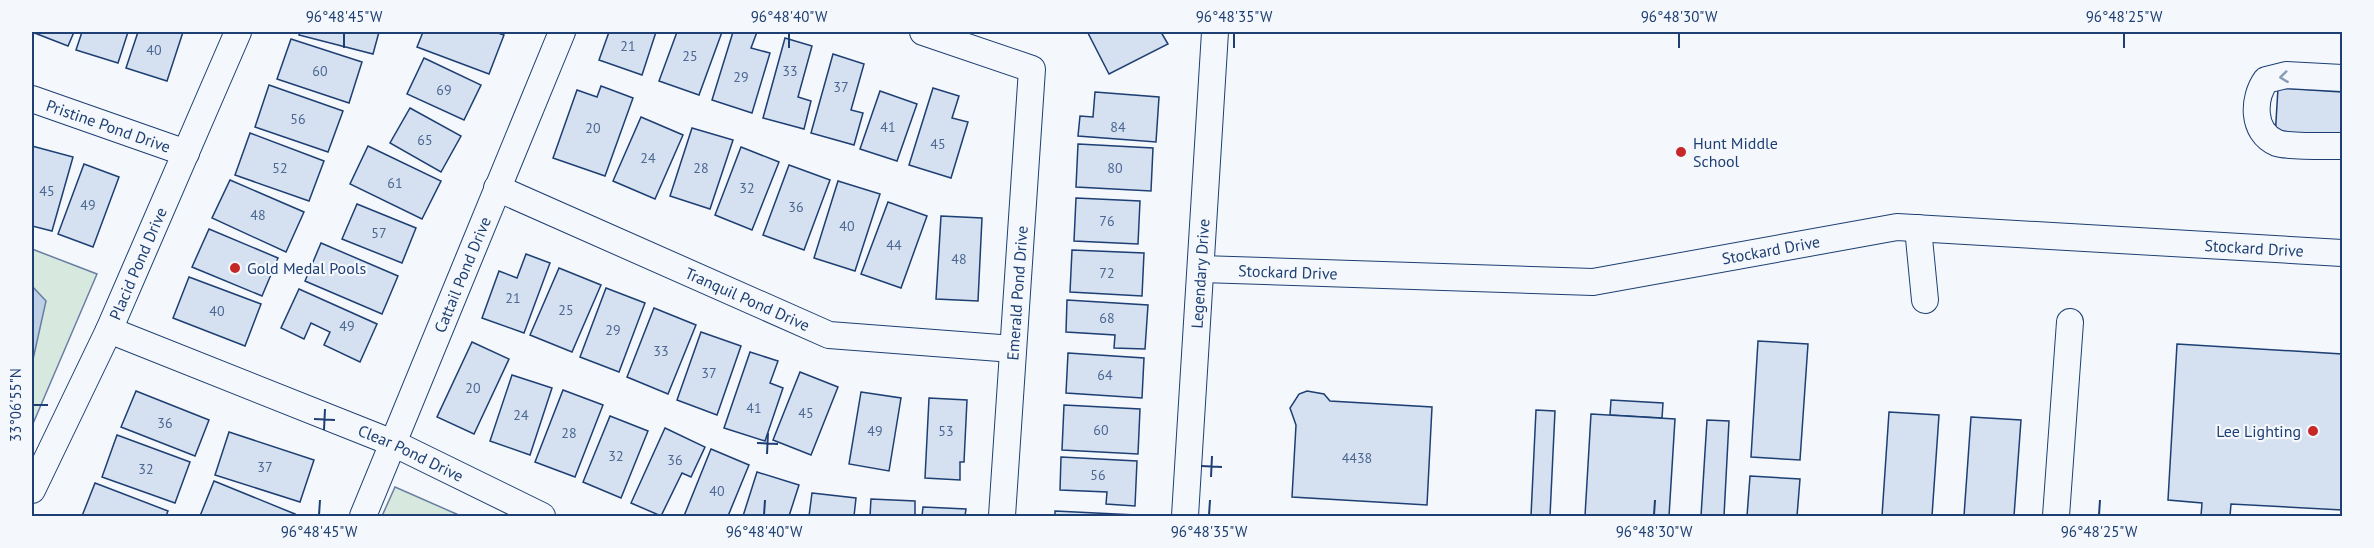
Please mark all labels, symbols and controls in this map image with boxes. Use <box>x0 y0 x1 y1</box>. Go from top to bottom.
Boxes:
text: 96°48'45"W <box>306 7 383 26</box>
text: 96°48'40"W <box>751 7 828 26</box>
text: 96°48'35"W <box>1196 7 1273 26</box>
text: 96°48'30"W <box>1641 7 1718 26</box>
text: 96°48'25"W <box>2086 7 2163 26</box>
house number: 21 <box>620 37 636 55</box>
house number: 40 <box>146 41 162 59</box>
house number: 25 <box>682 47 698 65</box>
house number: 60 <box>312 62 328 80</box>
house number: 33 <box>782 62 798 80</box>
house number: 29 <box>733 68 749 86</box>
one-way arrow <box>2280 70 2289 82</box>
house number: 37 <box>833 78 849 96</box>
house number: 69 <box>436 81 452 99</box>
street label: Pristine Pond Drive <box>44 95 173 157</box>
house number: 56 <box>290 110 306 128</box>
house number: 41 <box>880 118 896 136</box>
house number: 84 <box>1110 118 1126 136</box>
house number: 20 <box>585 119 601 137</box>
house number: 65 <box>417 131 433 149</box>
place label: Hunt Middle School <box>1693 133 1778 171</box>
house number: 45 <box>930 135 946 153</box>
marker: Hunt Middle School <box>1674 145 1688 159</box>
house number: 24 <box>640 149 656 167</box>
house number: 52 <box>272 159 288 177</box>
house number: 28 <box>693 159 709 177</box>
house number: 80 <box>1107 159 1123 177</box>
house number: 61 <box>387 174 403 192</box>
house number: 32 <box>739 179 755 197</box>
house number: 45 <box>39 182 55 200</box>
house number: 49 <box>80 196 96 214</box>
house number: 36 <box>788 198 804 216</box>
street label: Placid Pond Drive <box>105 204 171 323</box>
house number: 48 <box>250 206 266 224</box>
house number: 76 <box>1099 212 1115 230</box>
street label: Cattail Pond Drive <box>430 214 495 335</box>
house number: 40 <box>839 217 855 235</box>
street label: Legendary Drive <box>1187 218 1213 329</box>
house number: 57 <box>371 224 387 242</box>
street label: Emerald Pond Drive <box>1002 225 1032 361</box>
street label: Stockard Drive <box>1720 231 1822 269</box>
street label: Stockard Drive <box>2204 235 2304 261</box>
house number: 44 <box>886 236 902 254</box>
house number: 48 <box>951 250 967 268</box>
place label: Gold Medal Pools <box>247 258 366 278</box>
street label: Stockard Drive <box>1238 260 1338 284</box>
marker: Gold Medal Pools <box>228 261 242 275</box>
street label: Tranquil Pond Drive <box>682 263 813 335</box>
house number: 72 <box>1099 264 1115 282</box>
house number: 21 <box>505 289 521 307</box>
house number: 25 <box>558 301 574 319</box>
house number: 40 <box>209 302 225 320</box>
house number: 68 <box>1099 309 1115 327</box>
house number: 49 <box>339 317 355 335</box>
house number: 29 <box>605 321 621 339</box>
house number: 33 <box>653 342 669 360</box>
house number: 37 <box>701 364 717 382</box>
house number: 64 <box>1097 366 1113 384</box>
text: 33°06'55"N <box>6 368 25 442</box>
house number: 20 <box>465 379 481 397</box>
house number: 41 <box>746 399 762 417</box>
house number: 45 <box>798 404 814 422</box>
house number: 24 <box>513 406 529 424</box>
house number: 36 <box>157 414 173 432</box>
street label: Clear Pond Drive <box>355 420 467 486</box>
house number: 60 <box>1093 421 1109 439</box>
place label: Lee Lighting <box>2216 421 2301 441</box>
house number: 49 <box>867 422 883 440</box>
house number: 53 <box>938 422 954 440</box>
house number: 28 <box>561 424 577 442</box>
marker: Lee Lighting <box>2306 424 2320 438</box>
house number: 32 <box>608 447 624 465</box>
house number: 4438 <box>1342 449 1372 467</box>
house number: 36 <box>667 451 683 469</box>
house number: 37 <box>257 458 273 476</box>
house number: 32 <box>138 460 154 478</box>
house number: 56 <box>1090 466 1106 484</box>
house number: 40 <box>709 482 725 500</box>
text: 96°48'45"W <box>281 522 358 541</box>
text: 96°48'40"W <box>726 522 803 541</box>
text: 96°48'35"W <box>1171 522 1248 541</box>
text: 96°48'30"W <box>1616 522 1693 541</box>
text: 96°48'25"W <box>2061 522 2138 541</box>

